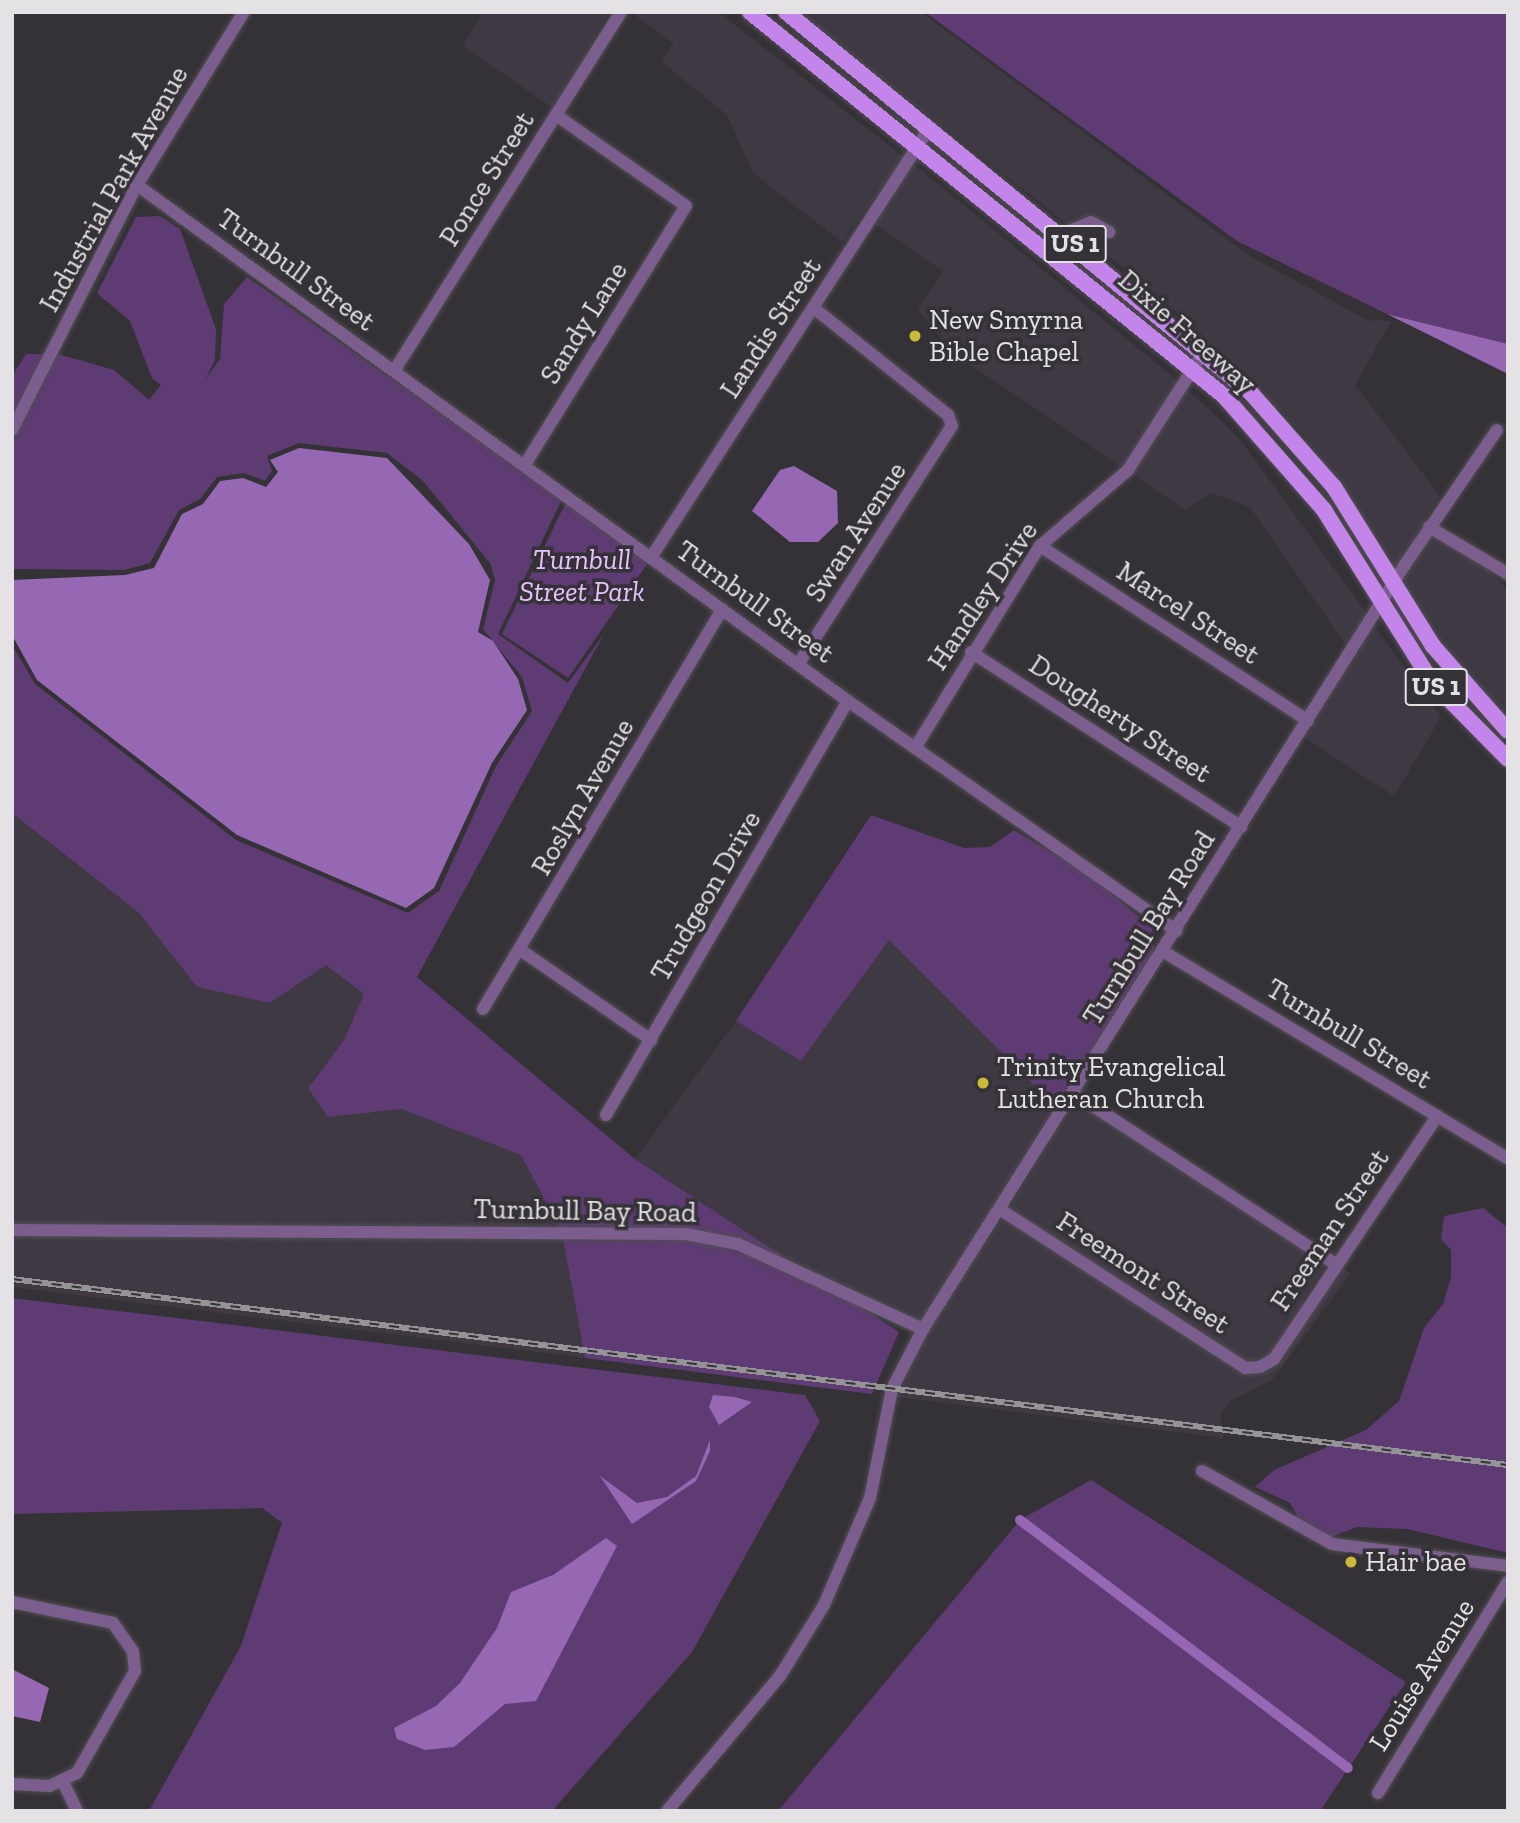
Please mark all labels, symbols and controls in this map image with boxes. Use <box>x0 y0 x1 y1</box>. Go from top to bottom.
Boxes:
street label: Industrial Park Avenue <box>32 60 196 318</box>
street label: Ponce Street <box>432 106 542 252</box>
street label: Turnbull Street <box>211 202 381 338</box>
road number: US 1 <box>1044 221 1106 266</box>
street label: Landis Street <box>713 252 829 404</box>
street label: Sandy Lane <box>533 255 635 391</box>
street label: Dixie Freeway <box>1111 263 1263 401</box>
place label: New Smyrna Bible Chapel <box>929 303 1084 369</box>
marker: New Smyrna Bible Chapel <box>907 328 923 344</box>
street label: Swan Avenue <box>798 455 914 609</box>
street label: Handley Drive <box>921 515 1045 677</box>
street label: Turnbull Street <box>670 534 840 670</box>
park label: Turnbull Street Park <box>519 543 645 609</box>
street label: Marcel Street <box>1110 554 1266 672</box>
street label: Dougherty Street <box>1023 648 1217 790</box>
road number: US 1 <box>1404 664 1468 709</box>
street label: Roslyn Avenue <box>524 712 642 882</box>
street label: Trudgeon Drive <box>644 805 768 987</box>
street label: Turnbull Bay Road <box>1076 824 1222 1032</box>
street label: Turnbull Street <box>1260 972 1438 1096</box>
place label: Trinity Evangelical Lutheran Church <box>997 1050 1226 1116</box>
marker: Trinity Evangelical Lutheran Church <box>975 1075 991 1091</box>
street label: Freeman Street <box>1264 1143 1396 1317</box>
street label: Turnbull Bay Road <box>473 1192 697 1230</box>
street label: Freemont Street <box>1050 1205 1236 1341</box>
place label: Hair bae <box>1365 1545 1467 1579</box>
marker: Hair bae <box>1343 1554 1359 1570</box>
street label: Louise Avenue <box>1362 1592 1482 1758</box>

